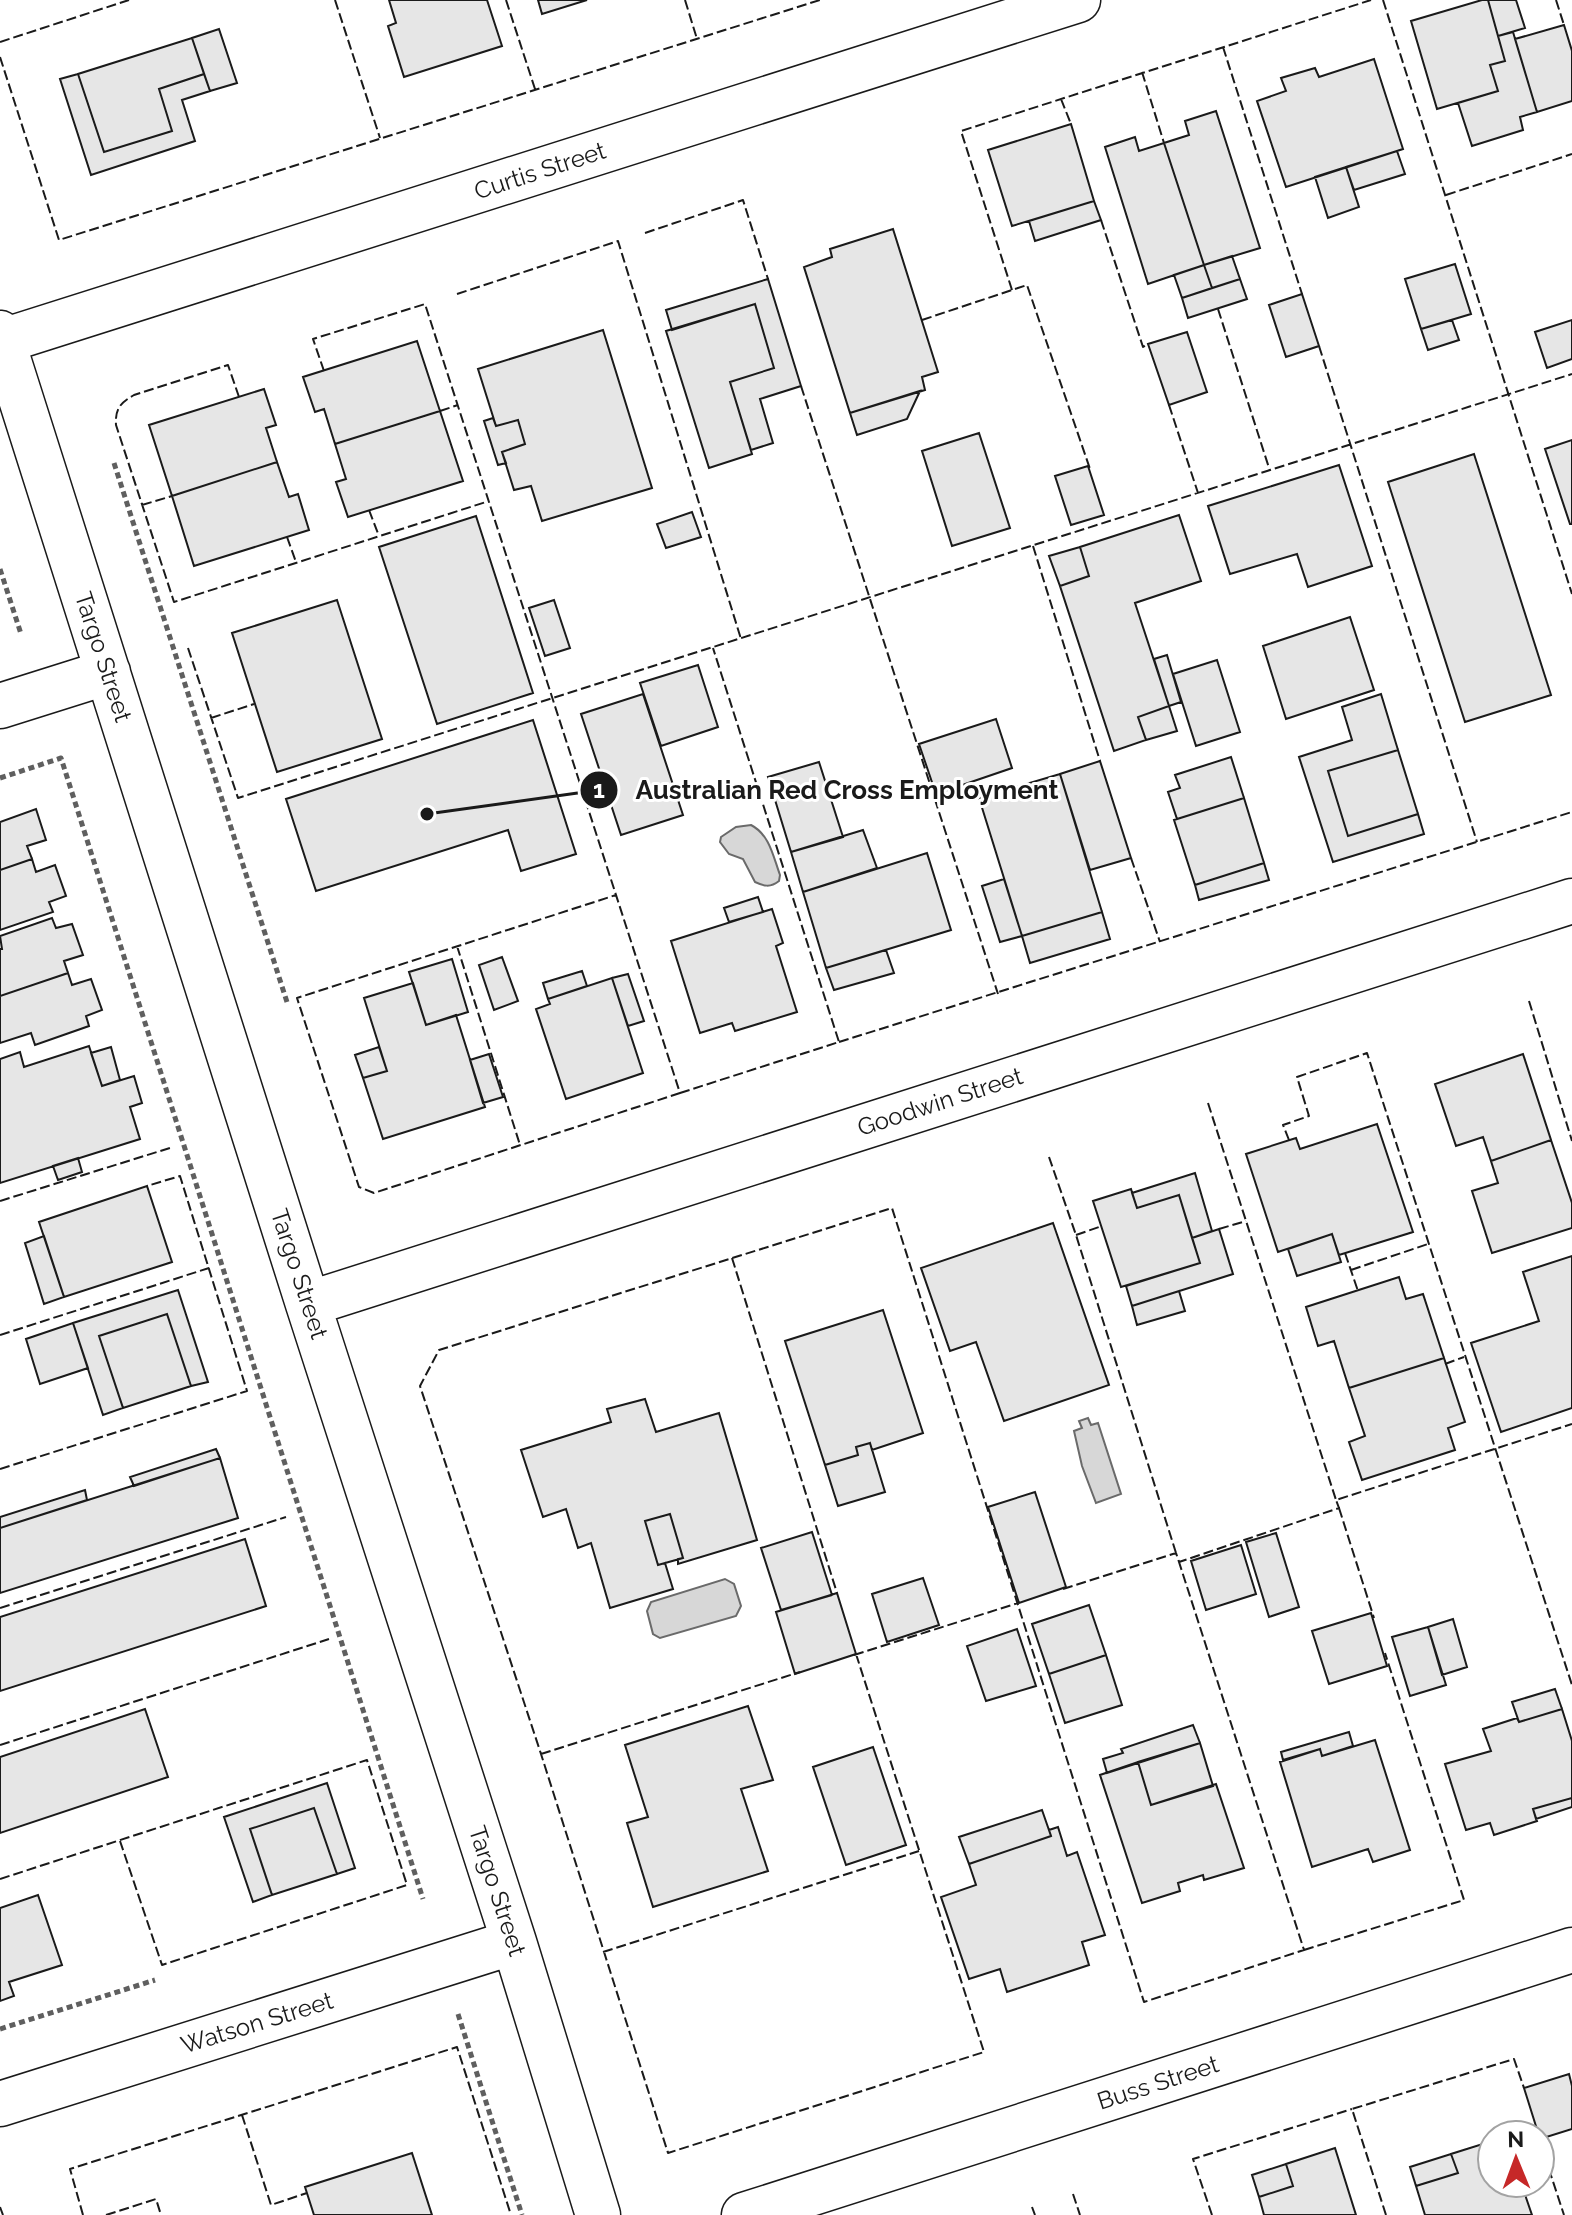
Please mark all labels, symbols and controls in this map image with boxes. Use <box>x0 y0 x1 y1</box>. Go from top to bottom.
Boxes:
street label: Curtis Street <box>470 136 609 205</box>
street label: Targo Street <box>69 588 138 726</box>
callout: Australian Red Cross Employment <box>579 765 1074 815</box>
text: 1 <box>593 775 605 804</box>
text: Australian Red Cross Employment <box>636 775 1058 805</box>
street label: Goodwin Street <box>854 1061 1026 1142</box>
street label: Targo Street <box>265 1205 334 1343</box>
street label: Targo Street <box>463 1822 532 1960</box>
street label: Watson Street <box>177 1986 336 2059</box>
street label: Buss Street <box>1093 2049 1222 2116</box>
north arrow <box>1476 2119 1556 2199</box>
text: N <box>1507 2126 1524 2152</box>

